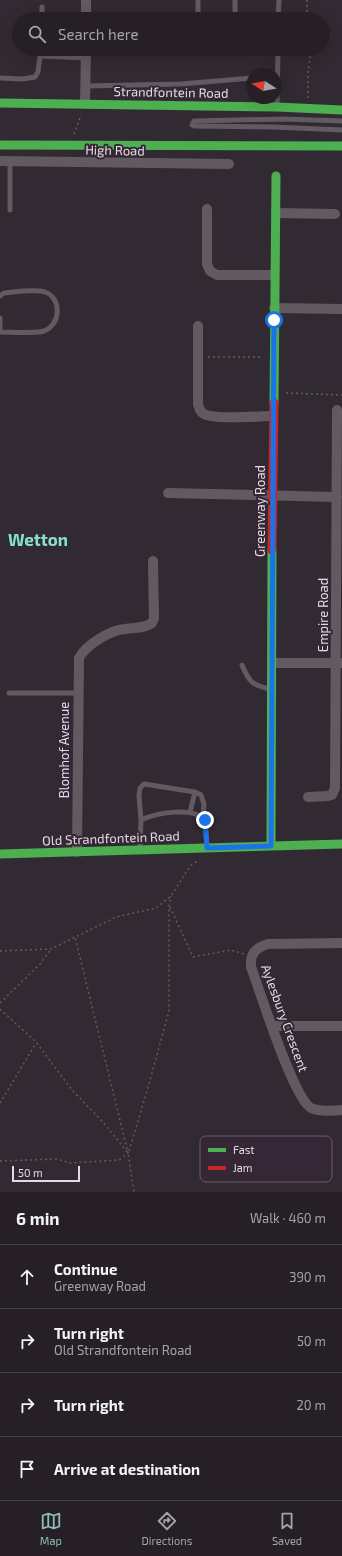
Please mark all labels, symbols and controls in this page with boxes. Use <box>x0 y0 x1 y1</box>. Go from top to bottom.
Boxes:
search box <box>12 12 330 56</box>
icon: search <box>26 23 48 45</box>
text: Search here <box>58 25 139 43</box>
north arrow <box>246 68 282 104</box>
street label: Strandfontein Road <box>113 83 229 101</box>
street label: High Road <box>85 141 145 159</box>
route start <box>265 311 283 329</box>
street label: Greenway Road <box>252 465 268 557</box>
district label: Wetton <box>8 529 68 549</box>
street label: Empire Road <box>315 578 331 652</box>
street label: Blomhof Avenue <box>56 702 72 798</box>
route end <box>196 811 214 829</box>
street label: Old Strandfontein Road <box>42 828 180 848</box>
street label: Aylesbury Crescent <box>258 962 312 1074</box>
legend <box>200 1136 332 1182</box>
text: Fast <box>233 1143 255 1156</box>
text: Jam <box>233 1161 252 1174</box>
scale bar <box>12 1164 80 1183</box>
text: 50 m <box>18 1166 43 1179</box>
text: 6 min <box>16 1208 60 1228</box>
text: Walk · 460 m <box>250 1210 326 1226</box>
text: Continue <box>54 1260 117 1278</box>
icon: ahead <box>16 1266 38 1288</box>
text: 390 m <box>289 1269 326 1285</box>
text: Greenway Road <box>54 1278 146 1294</box>
text: Turn right <box>54 1324 124 1342</box>
icon: right <box>16 1330 38 1352</box>
text: 50 m <box>297 1333 326 1349</box>
text: Old Strandfontein Road <box>54 1342 192 1358</box>
icon: right <box>16 1394 38 1416</box>
text: Turn right <box>54 1396 124 1414</box>
text: 20 m <box>297 1397 326 1413</box>
icon: arrive <box>16 1458 38 1480</box>
text: Arrive at destination <box>54 1460 200 1478</box>
tab: Map <box>40 1510 62 1547</box>
tab: Directions <box>142 1510 192 1547</box>
tab: Saved <box>272 1510 302 1547</box>

